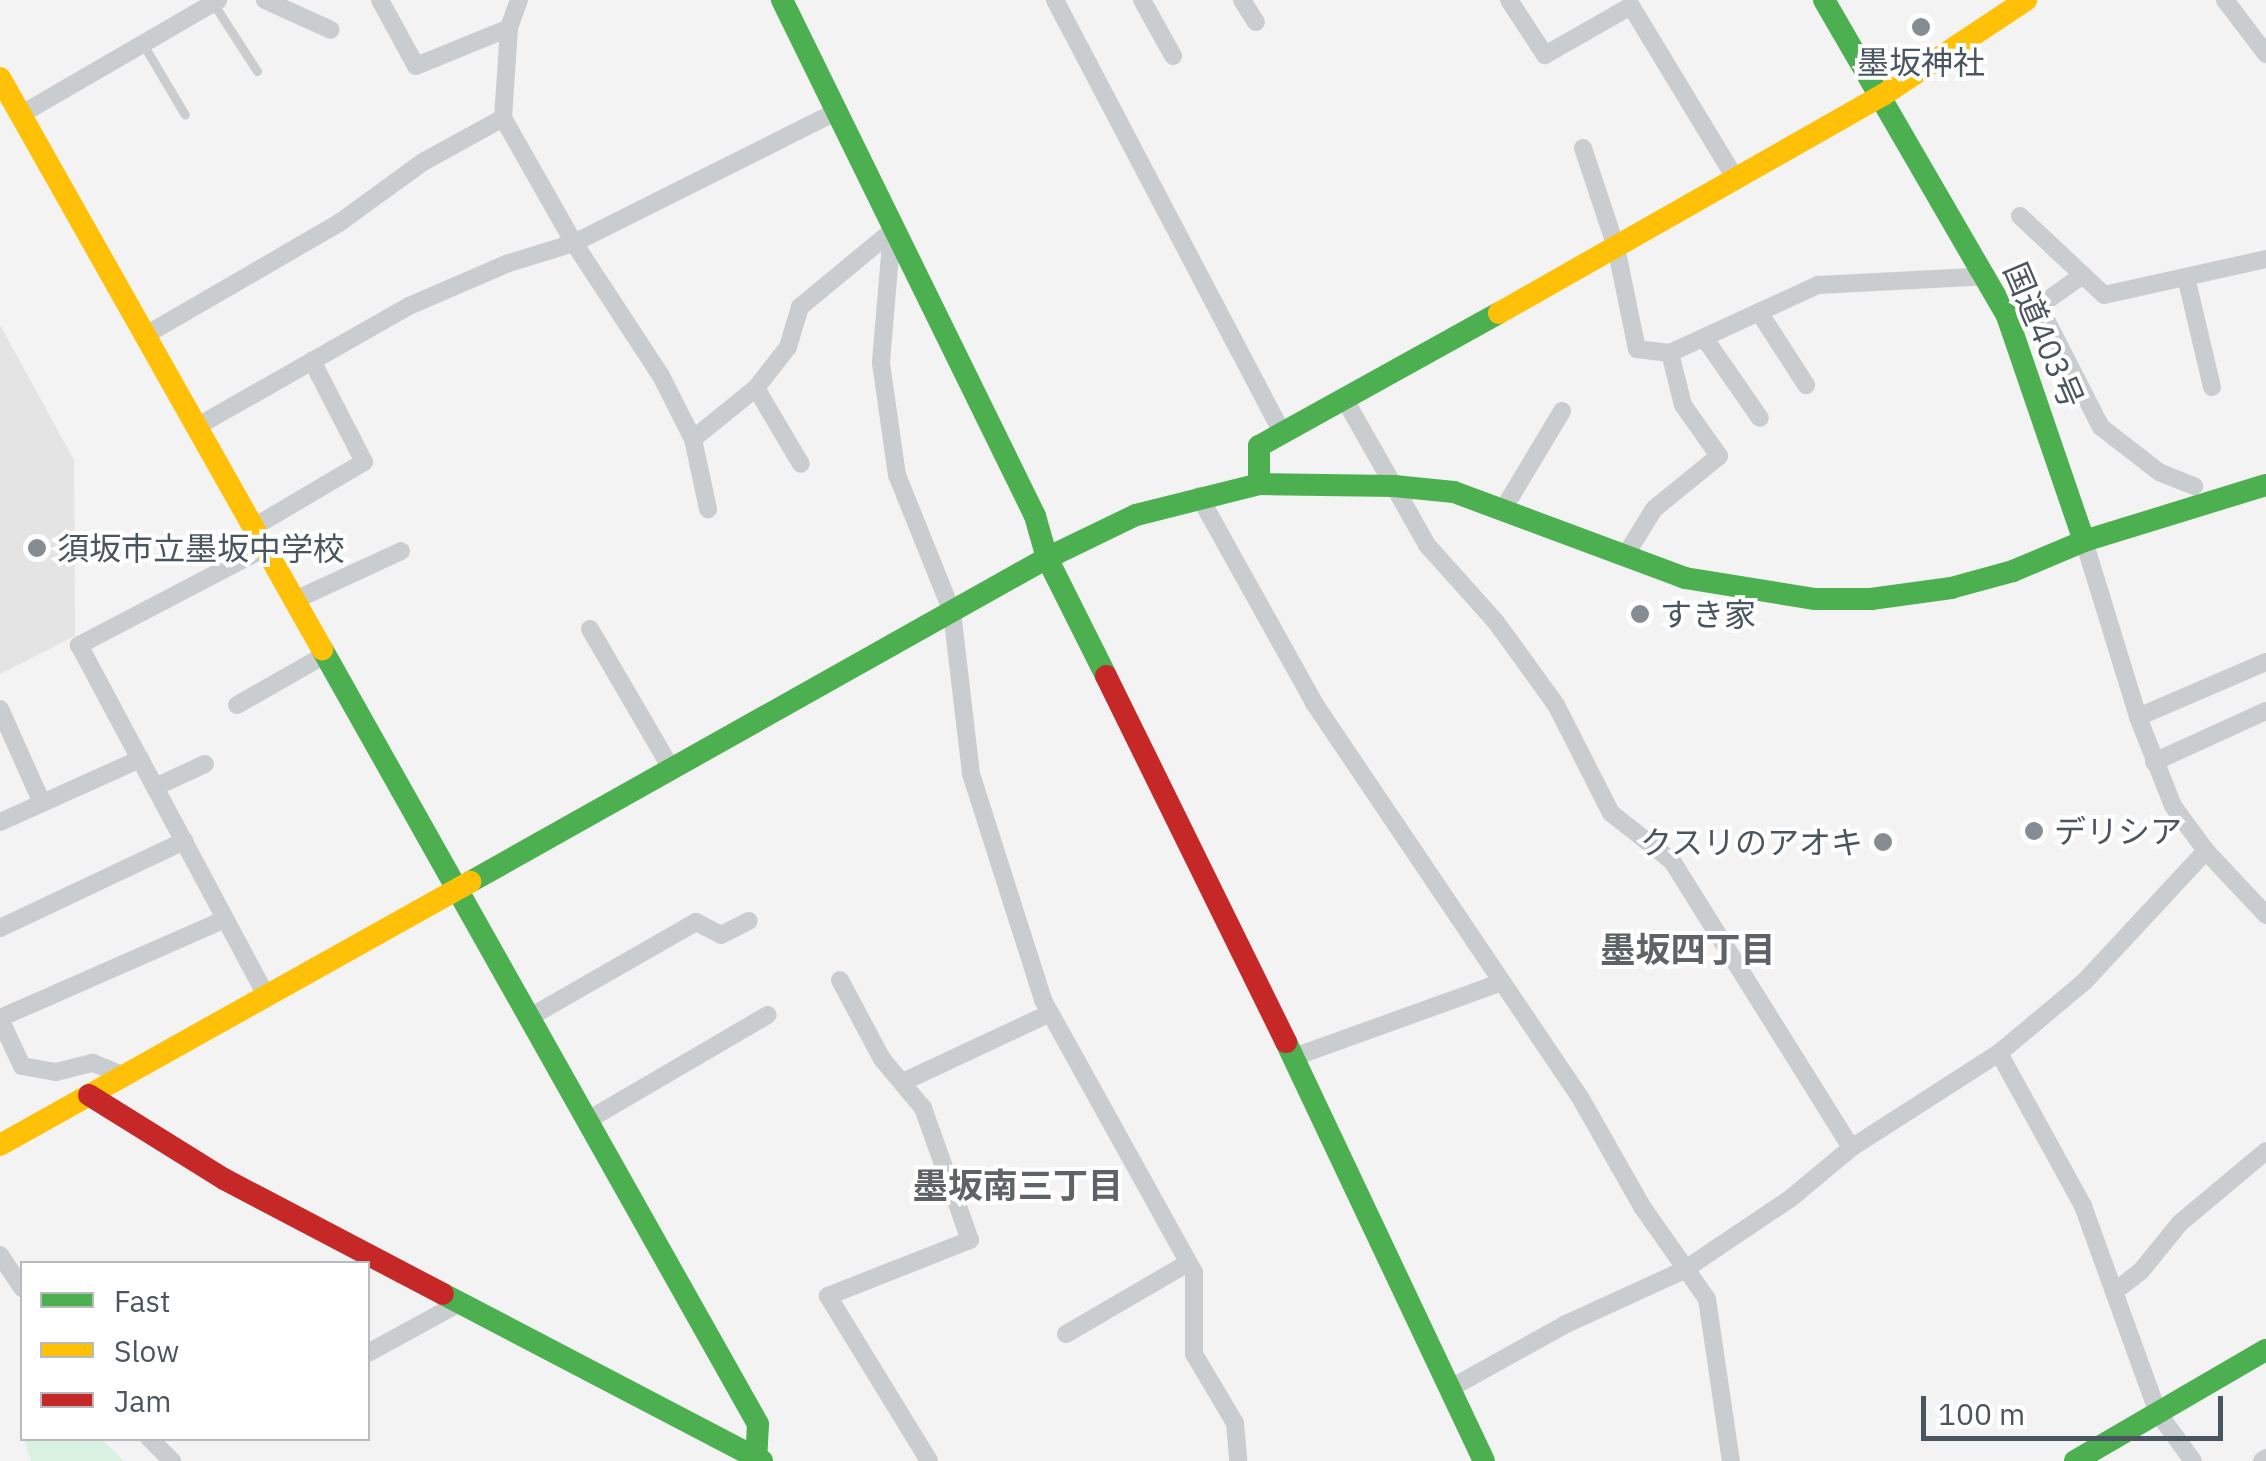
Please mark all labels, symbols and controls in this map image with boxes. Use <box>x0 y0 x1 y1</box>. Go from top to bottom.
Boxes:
marker: 墨坂神社 <box>1910 16 1932 38</box>
place label: 墨坂神社 <box>1857 43 1985 81</box>
street label: 国道403号 <box>1996 257 2092 413</box>
place label: 須坂市立墨坂中学校 <box>57 529 345 567</box>
marker: 須坂市立墨坂中学校 <box>26 537 48 559</box>
place label: すき家 <box>1660 595 1756 633</box>
marker: すき家 <box>1629 603 1651 625</box>
place label: デリシア <box>2054 812 2182 850</box>
marker: デリシア <box>2023 820 2045 842</box>
place label: クスリのアオキ <box>1639 823 1863 861</box>
marker: クスリのアオキ <box>1872 831 1894 853</box>
district label: 墨坂四丁目 <box>1601 928 1775 970</box>
district label: 墨坂南三丁目 <box>913 1164 1123 1206</box>
legend <box>20 1261 370 1441</box>
text: Fast <box>114 1281 171 1320</box>
text: Slow <box>114 1331 179 1370</box>
scale bar <box>1926 1376 2228 1438</box>
text: Jam <box>114 1381 172 1420</box>
text: 100 m <box>1938 1394 2025 1433</box>

